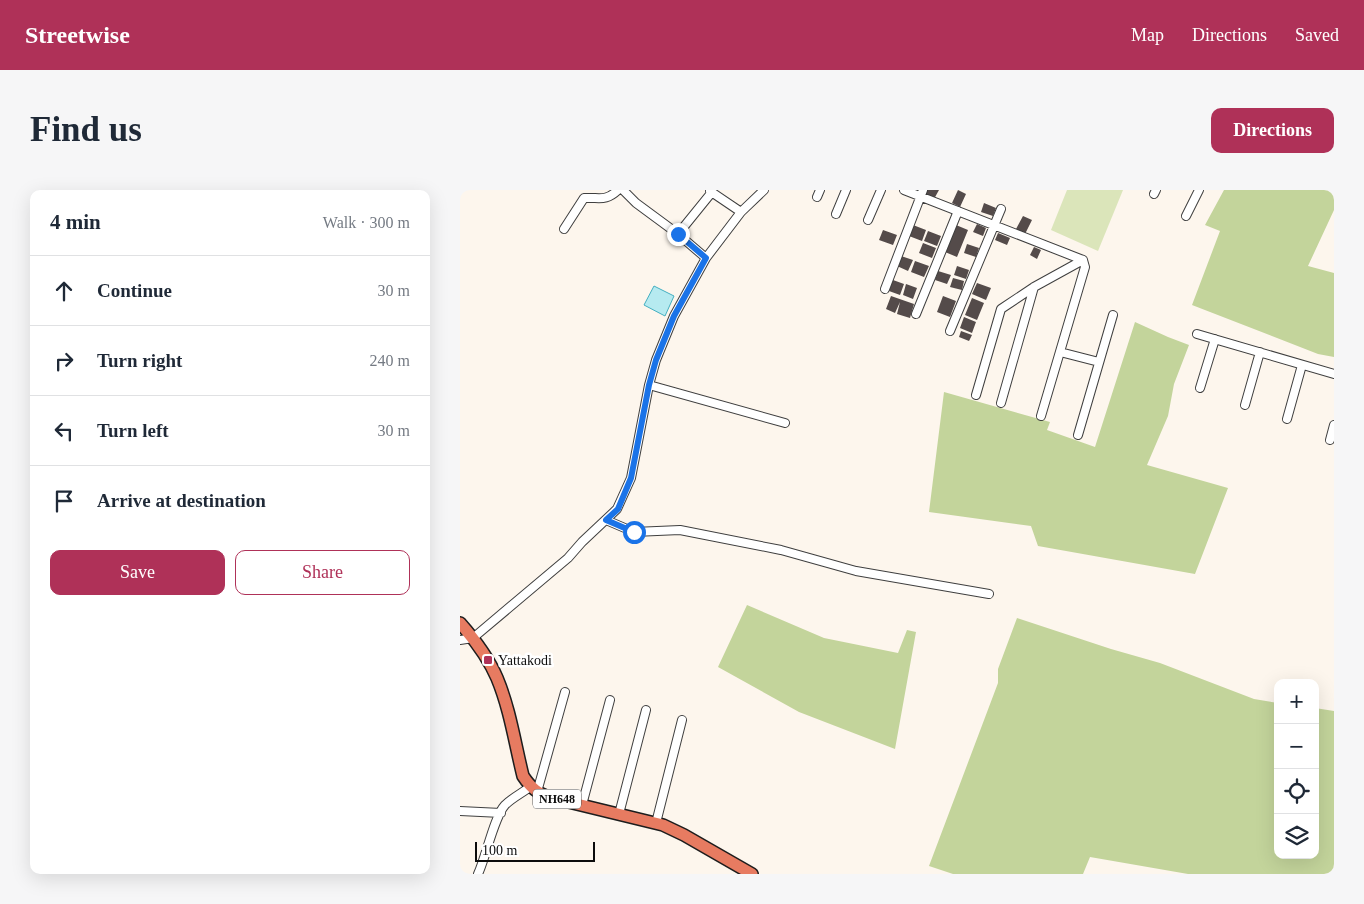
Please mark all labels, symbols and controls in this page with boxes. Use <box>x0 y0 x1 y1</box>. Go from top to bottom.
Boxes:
text: Streetwise <box>25 22 130 48</box>
text: Map <box>1131 25 1164 45</box>
text: Directions <box>1192 25 1267 45</box>
text: Saved <box>1295 25 1339 45</box>
button: Directions <box>1211 108 1334 153</box>
text: Find us <box>30 110 142 149</box>
text: 4 min <box>50 210 101 234</box>
text: Walk · 300 m <box>323 214 410 231</box>
route end <box>667 223 690 246</box>
icon: ahead <box>50 277 78 305</box>
text: Continue <box>97 280 172 301</box>
text: 30 m <box>378 282 410 299</box>
icon: right <box>50 347 78 375</box>
text: Turn right <box>97 350 182 371</box>
text: 240 m <box>370 352 410 369</box>
icon: left <box>50 417 78 445</box>
text: Turn left <box>97 420 169 441</box>
text: 30 m <box>378 422 410 439</box>
icon: arrive <box>50 487 78 515</box>
text: Arrive at destination <box>97 490 266 511</box>
route start <box>623 521 646 544</box>
button: Save <box>50 550 225 595</box>
button: Share <box>235 550 410 595</box>
place label: Yattakodi <box>498 653 552 668</box>
marker: Yattakodi <box>482 654 494 666</box>
map controls <box>1274 679 1319 859</box>
button: + <box>1274 679 1319 724</box>
button: − <box>1274 724 1319 769</box>
button: locate <box>1274 769 1319 814</box>
road number: NH648 <box>533 790 581 808</box>
button: layers <box>1274 814 1319 859</box>
scale bar <box>475 839 595 862</box>
text: 100 m <box>482 843 517 858</box>

